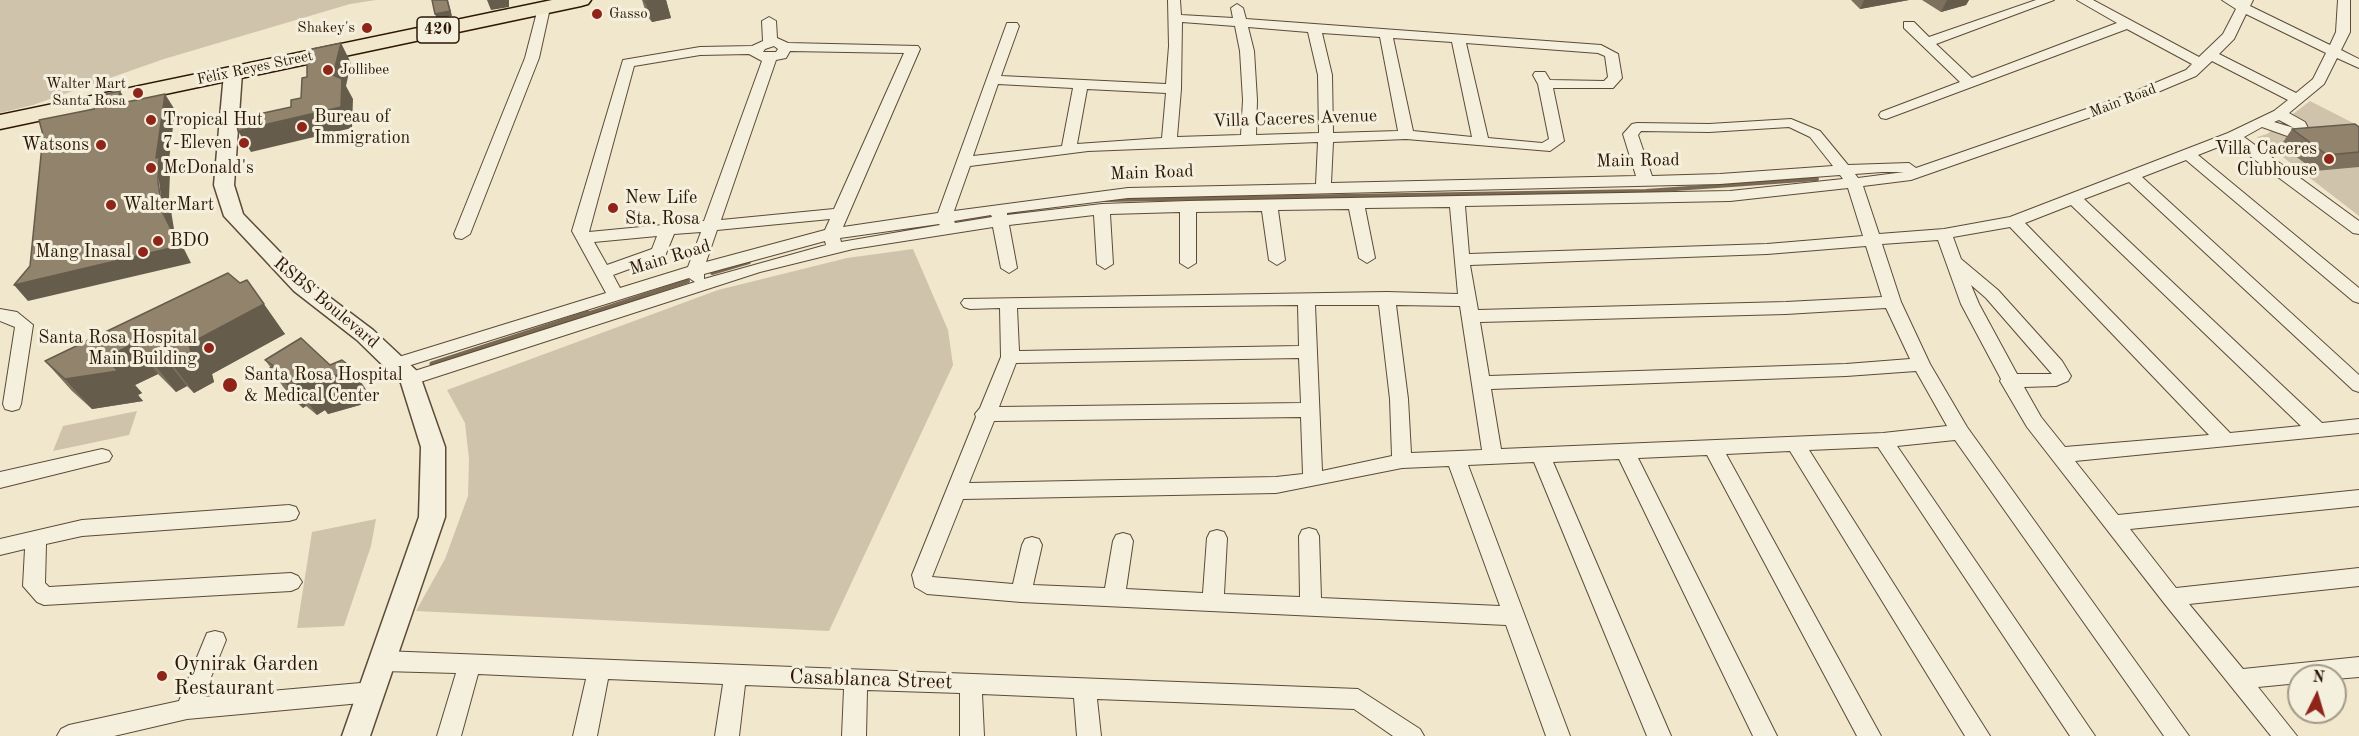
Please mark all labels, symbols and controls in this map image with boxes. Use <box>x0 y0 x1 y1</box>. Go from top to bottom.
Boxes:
place label: Gasso <box>609 5 648 23</box>
marker: Gasso <box>590 7 604 21</box>
road number: 420 <box>417 17 459 43</box>
place label: Shakey's <box>297 19 355 37</box>
marker: Shakey's <box>360 21 374 35</box>
street label: Felix Reyes Street <box>195 47 315 89</box>
place label: Jollibee <box>340 61 389 79</box>
marker: Jollibee <box>321 63 335 77</box>
place label: Walter Mart Santa Rosa <box>46 75 126 110</box>
street label: Main Road <box>2087 80 2159 122</box>
marker: Walter Mart Santa Rosa <box>131 86 145 100</box>
street label: Villa Caceres Avenue <box>1212 105 1378 133</box>
place label: Bureau of Immigration <box>314 106 410 148</box>
place label: Tropical Hut <box>163 109 263 131</box>
marker: Tropical Hut <box>144 113 158 127</box>
marker: Bureau of Immigration <box>295 120 309 134</box>
place label: 7-Eleven <box>163 132 232 154</box>
place label: Watsons <box>22 134 89 156</box>
marker: 7-Eleven <box>237 136 251 150</box>
marker: Watsons <box>94 138 108 152</box>
place label: Villa Caceres Clubhouse <box>2215 138 2317 180</box>
street label: Main Road <box>1596 149 1680 173</box>
marker: Villa Caceres Clubhouse <box>2322 152 2336 166</box>
place label: McDonald's <box>163 157 254 179</box>
marker: McDonald's <box>144 161 158 175</box>
street label: Main Road <box>1110 161 1194 185</box>
place label: New Life Sta. Rosa <box>625 187 700 230</box>
place label: WalterMart <box>123 194 214 216</box>
marker: WalterMart <box>104 198 118 212</box>
marker: New Life Sta. Rosa <box>606 201 620 215</box>
place label: BDO <box>170 230 209 252</box>
marker: BDO <box>151 234 165 248</box>
street label: Main Road <box>627 235 713 281</box>
place label: Mang Inasal <box>35 241 131 263</box>
marker: Mang Inasal <box>136 245 150 259</box>
street label: RSBS Boulevard <box>269 252 383 354</box>
place label: Santa Rosa Hospital Main Building <box>38 327 197 370</box>
marker: Santa Rosa Hospital Main Building <box>202 341 216 355</box>
place label: Santa Rosa Hospital & Medical Center <box>244 364 403 406</box>
marker: Santa Rosa Hospital & Medical Center <box>221 376 239 394</box>
place label: Oynirak Garden Restaurant <box>174 651 319 701</box>
north arrow <box>2287 664 2347 724</box>
street label: Casablanca Street <box>789 665 953 695</box>
marker: Oynirak Garden Restaurant <box>155 669 169 683</box>
text: N <box>2312 670 2325 687</box>

